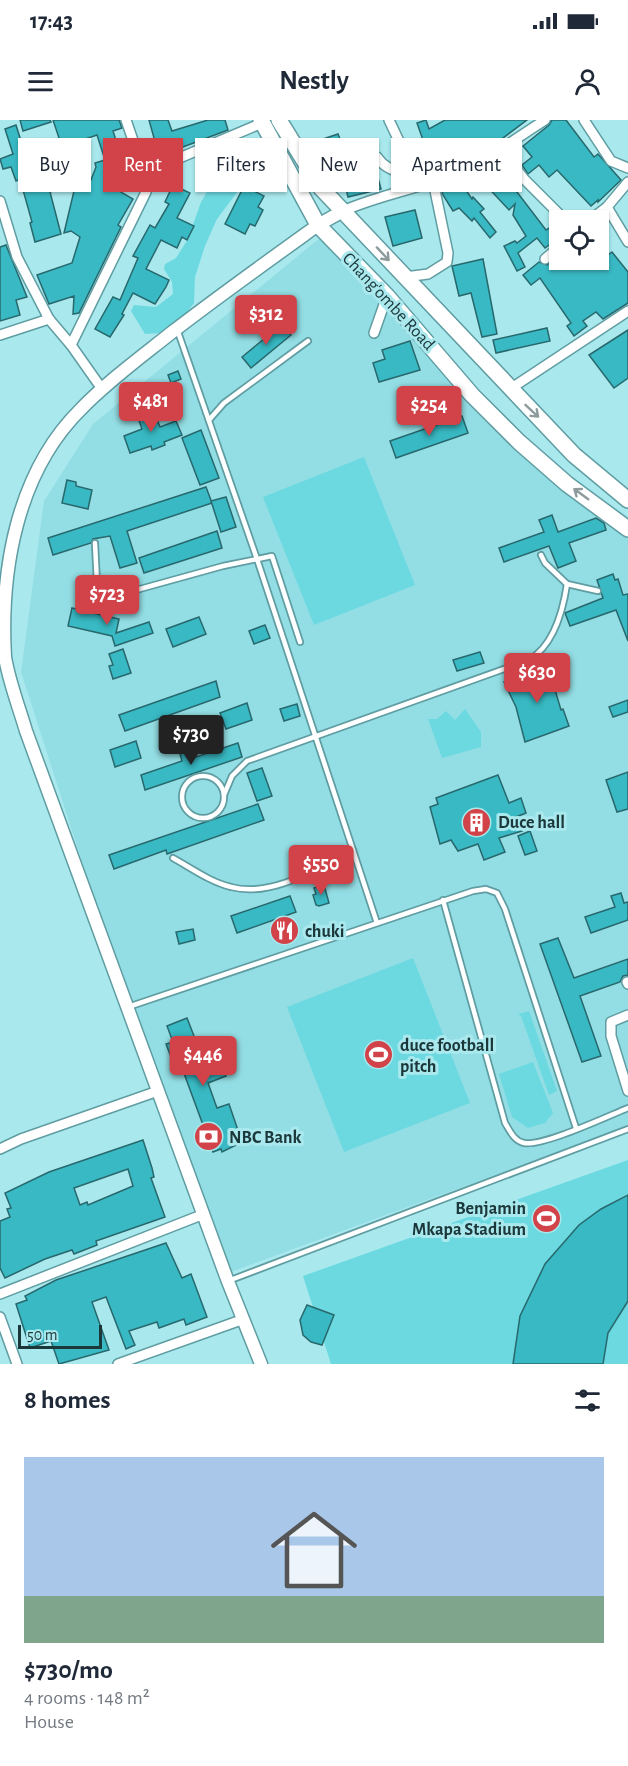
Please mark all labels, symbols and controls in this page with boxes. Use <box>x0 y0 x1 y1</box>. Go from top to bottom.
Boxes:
text: 17:43 <box>30 10 73 32</box>
icon: menu <box>24 65 57 98</box>
icon: person <box>571 65 604 98</box>
text: Nestly <box>279 67 349 94</box>
chip: Buy <box>18 138 91 192</box>
chip: Rent <box>103 138 183 192</box>
chip: Filters <box>195 138 287 192</box>
chip: New <box>299 138 379 192</box>
chip: Apartment <box>391 138 522 192</box>
map controls <box>549 210 609 270</box>
button: locate <box>549 210 609 270</box>
one-way arrow <box>376 246 390 261</box>
street label: Chang'ombe Road <box>339 249 438 354</box>
pin: $312 <box>230 295 302 346</box>
text: $312 <box>249 304 283 324</box>
pin: $481 <box>115 382 187 433</box>
pin: $254 <box>393 386 465 437</box>
text: $481 <box>133 391 169 411</box>
text: $254 <box>410 395 448 415</box>
one-way arrow <box>524 404 539 418</box>
one-way arrow <box>573 488 589 500</box>
pin: $723 <box>71 575 143 626</box>
text: $723 <box>89 584 125 604</box>
pin: $630 <box>501 653 573 704</box>
text: $630 <box>518 662 556 682</box>
pin: $730 <box>155 715 227 766</box>
text: $730 <box>173 724 209 744</box>
building icon: Duce hall <box>461 806 493 838</box>
place label: Duce hall <box>498 814 565 832</box>
pin: $550 <box>285 845 357 896</box>
text: $550 <box>303 854 339 874</box>
restaurant icon: chuki <box>268 915 300 947</box>
place label: chuki <box>305 923 344 941</box>
pin: $446 <box>167 1036 239 1087</box>
place label: duce football pitch <box>400 1037 494 1076</box>
sports icon: duce football pitch <box>363 1039 395 1071</box>
text: $446 <box>184 1045 222 1065</box>
bank icon: NBC Bank <box>192 1121 224 1153</box>
place label: NBC Bank <box>229 1129 301 1147</box>
place label: Benjamin Mkapa Stadium <box>412 1200 526 1239</box>
sports icon: Benjamin Mkapa Stadium <box>531 1202 563 1234</box>
scale bar <box>18 1322 102 1350</box>
text: 50 m <box>27 1327 58 1343</box>
icon: filters <box>571 1384 604 1417</box>
text: 8 homes <box>24 1387 111 1413</box>
icon: home <box>260 1496 368 1604</box>
text: $730/mo <box>24 1657 113 1683</box>
text: 4 rooms · 148 m² <box>24 1688 150 1708</box>
text: House <box>24 1712 74 1732</box>

